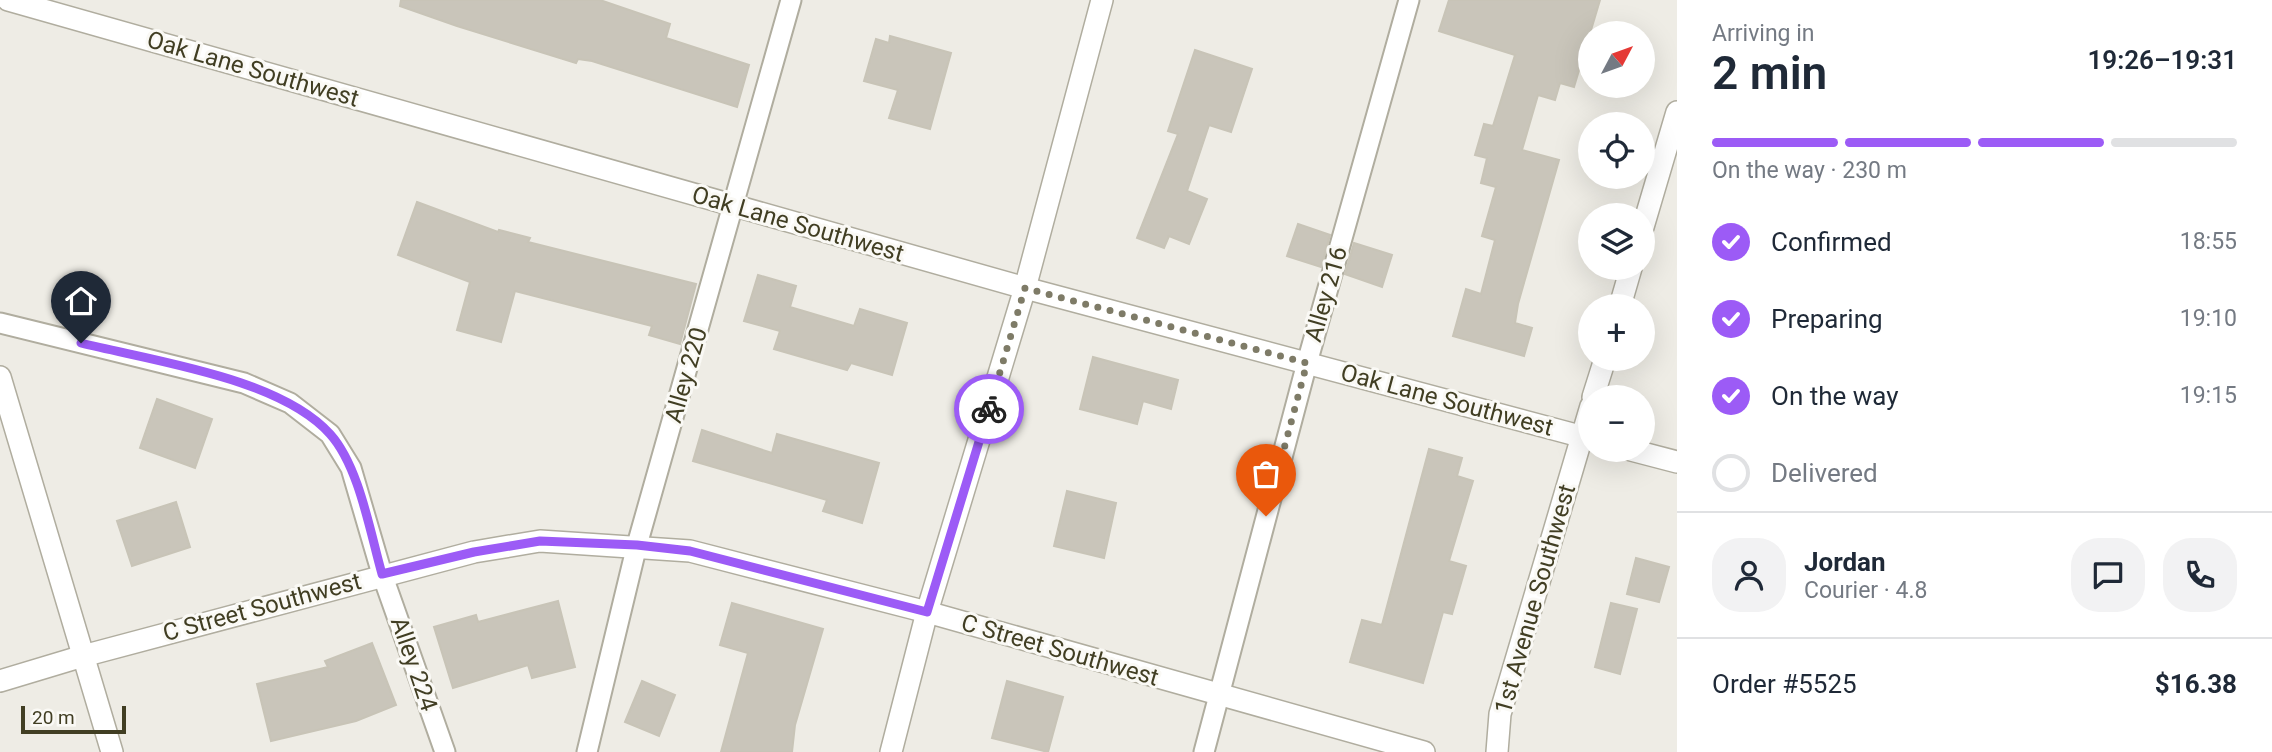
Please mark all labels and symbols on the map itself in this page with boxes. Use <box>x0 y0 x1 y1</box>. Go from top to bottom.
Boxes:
north arrow <box>1578 21 1656 98</box>
street label: Oak Lane Southwest <box>144 25 362 113</box>
street label: Oak Lane Southwest <box>689 180 907 268</box>
street label: Alley 216 <box>1299 243 1353 345</box>
pin <box>51 271 111 343</box>
street label: Alley 220 <box>659 324 713 426</box>
street label: Oak Lane Southwest <box>1338 358 1556 442</box>
courier <box>954 374 1024 444</box>
pin <box>1236 444 1296 516</box>
street label: 1st Avenue Southwest <box>1489 481 1581 717</box>
street label: C Street Southwest <box>160 567 364 647</box>
street label: C Street Southwest <box>958 608 1162 692</box>
street label: Alley 224 <box>385 613 443 715</box>
scale bar <box>21 703 126 735</box>

